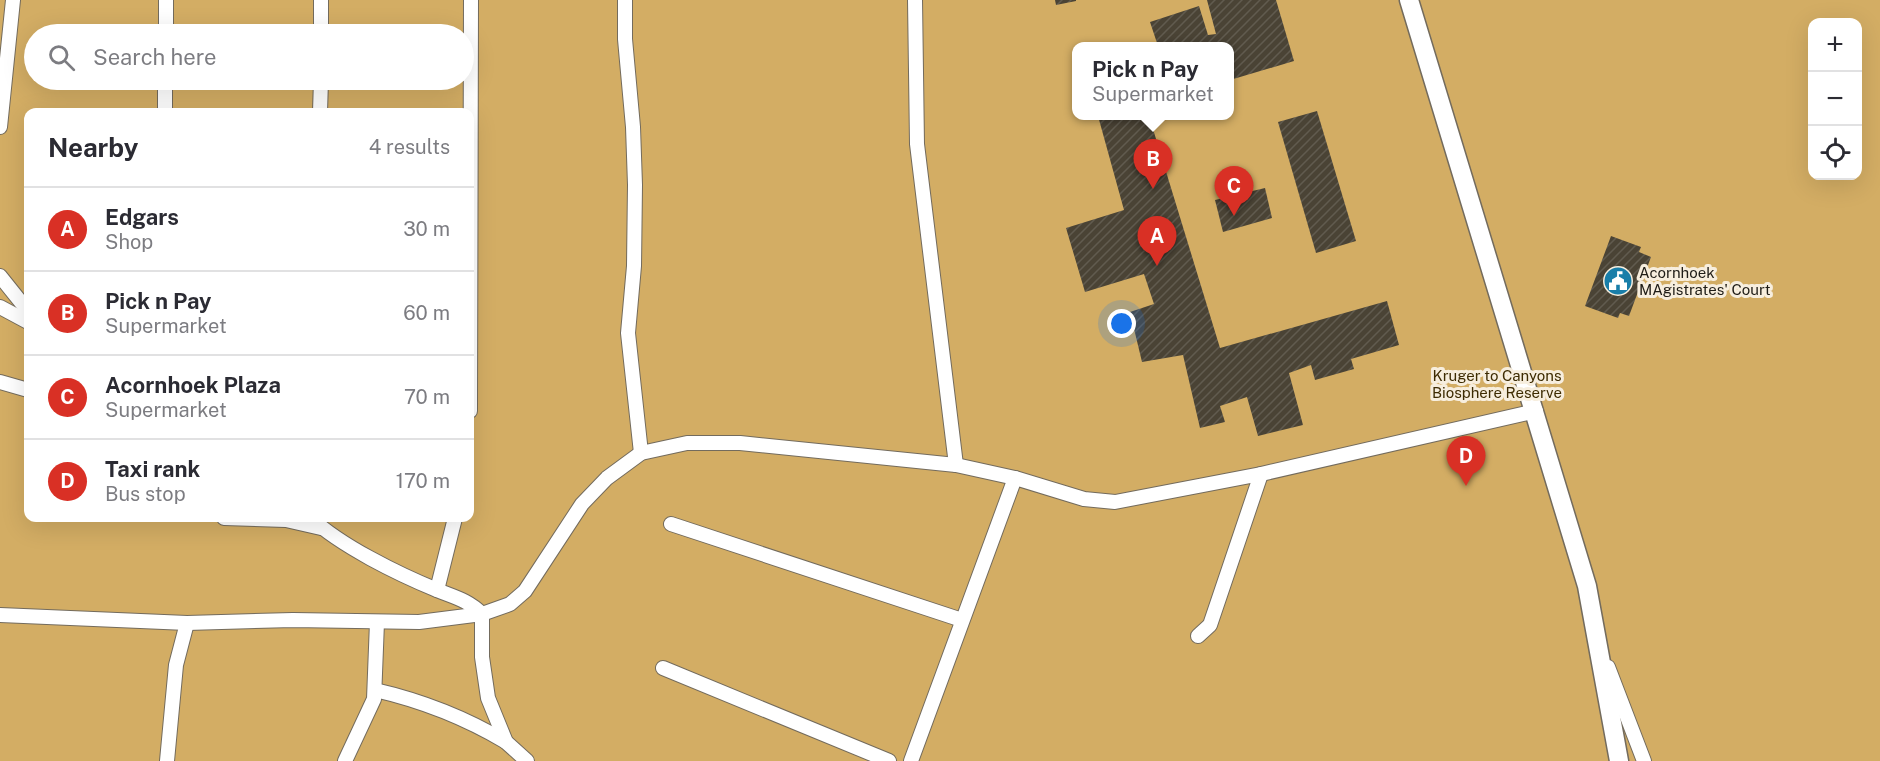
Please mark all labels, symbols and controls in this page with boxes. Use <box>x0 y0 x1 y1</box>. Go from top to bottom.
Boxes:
map controls <box>1808 18 1862 180</box>
button: + <box>1808 18 1862 72</box>
search box <box>24 24 474 90</box>
icon: search <box>45 41 78 74</box>
popup <box>1072 42 1234 120</box>
text: Search here <box>93 44 217 70</box>
text: Pick n Pay <box>1092 56 1199 82</box>
button: − <box>1808 72 1862 126</box>
text: Supermarket <box>1092 82 1214 106</box>
button: locate <box>1808 126 1862 180</box>
text: Nearby <box>48 132 138 163</box>
text: 4 results <box>369 135 450 159</box>
pin: B <box>1134 140 1172 189</box>
pin: C <box>1214 166 1254 216</box>
text: Edgars <box>105 204 179 230</box>
pin: A <box>1138 216 1176 266</box>
text: A <box>60 217 75 241</box>
text: 30 m <box>403 217 450 241</box>
text: Shop <box>105 230 153 254</box>
place label: Acornhoek MAgistrates' Court <box>1639 264 1771 298</box>
public building icon: Acornhoek MAgistrates' Court <box>1602 265 1634 297</box>
text: Pick n Pay <box>105 288 211 314</box>
text: B <box>61 301 74 325</box>
text: 60 m <box>403 301 450 325</box>
your location <box>1107 309 1136 338</box>
text: Supermarket <box>105 314 227 338</box>
park label: Kruger to Canyons Biosphere Reserve <box>1432 367 1562 401</box>
text: Acornhoek Plaza <box>105 372 281 398</box>
text: C <box>60 385 75 409</box>
text: 70 m <box>404 385 450 409</box>
text: Supermarket <box>105 398 227 422</box>
pin: D <box>1446 436 1486 486</box>
text: Taxi rank <box>105 456 200 482</box>
text: D <box>60 469 75 493</box>
text: 170 m <box>396 469 450 493</box>
text: Bus stop <box>105 482 186 506</box>

